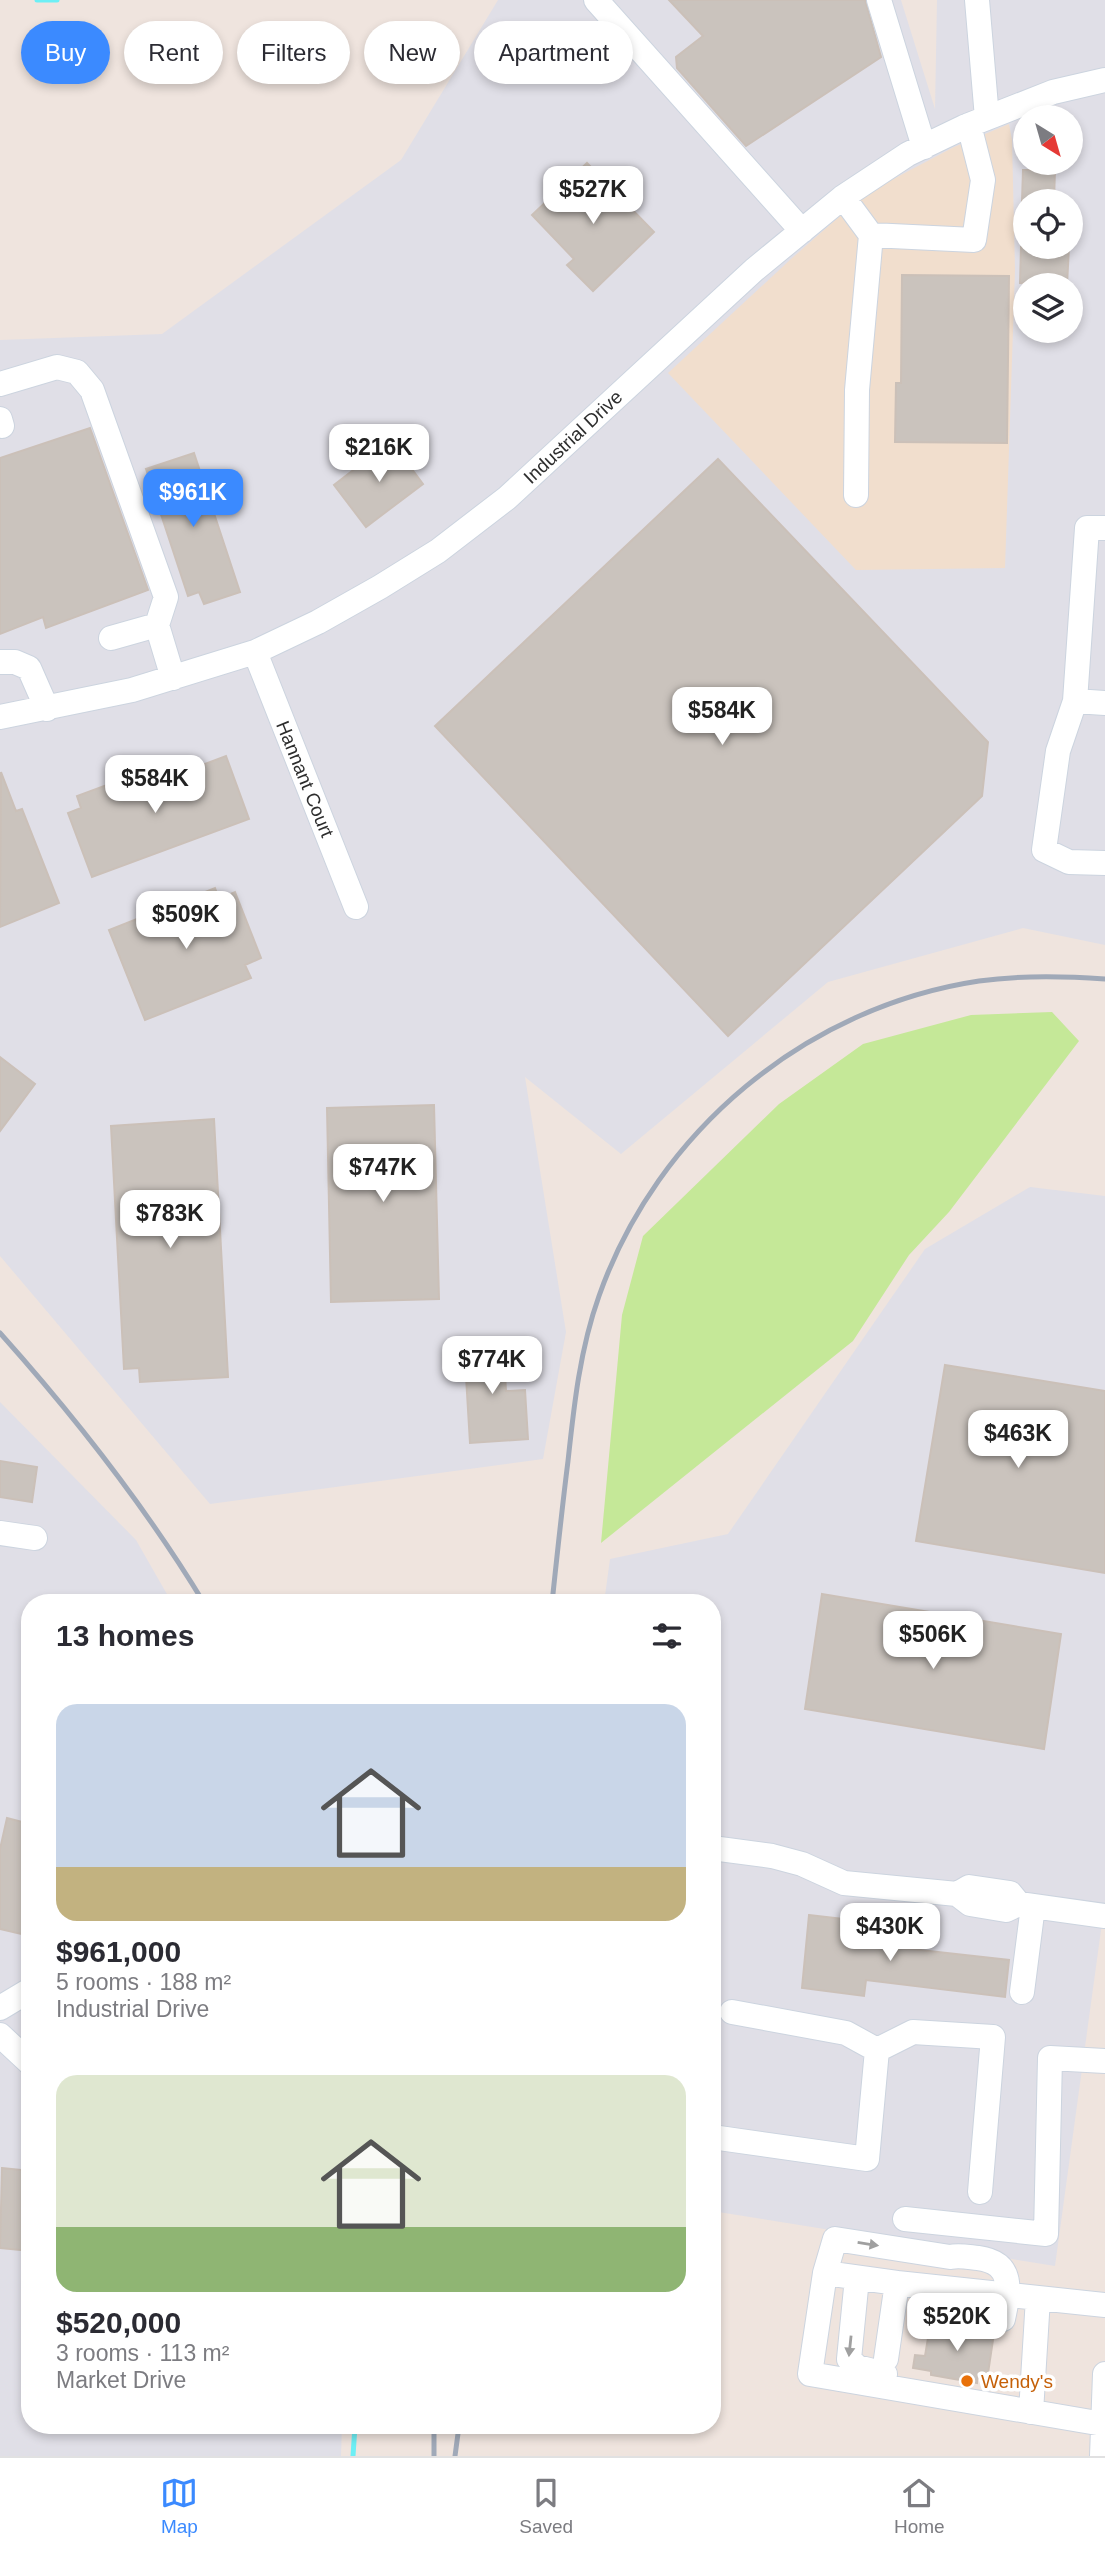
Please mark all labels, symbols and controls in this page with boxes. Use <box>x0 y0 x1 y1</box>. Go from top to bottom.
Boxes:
chip: Buy <box>21 21 110 84</box>
chip: Rent <box>124 21 223 84</box>
chip: Filters <box>237 21 350 84</box>
chip: New <box>364 21 460 84</box>
chip: Apartment <box>474 21 633 84</box>
north arrow <box>1013 105 1083 175</box>
map controls <box>1013 105 1083 343</box>
pin: $527K <box>544 166 642 226</box>
text: $527K <box>559 176 627 202</box>
button: locate <box>1013 189 1083 259</box>
button: layers <box>1013 273 1083 343</box>
street label: Industrial Drive <box>520 386 626 488</box>
pin: $216K <box>330 424 428 484</box>
text: $216K <box>345 434 413 460</box>
pin: $961K <box>144 470 242 529</box>
text: $961K <box>159 479 227 505</box>
pin: $584K <box>673 688 771 747</box>
text: $584K <box>688 697 756 723</box>
street label: Hannant Court <box>272 718 338 841</box>
pin: $584K <box>106 756 204 815</box>
text: $584K <box>121 765 189 791</box>
pin: $509K <box>137 892 235 951</box>
text: $509K <box>152 901 220 927</box>
pin: $747K <box>334 1144 432 1204</box>
text: $747K <box>349 1154 417 1180</box>
pin: $783K <box>121 1190 219 1250</box>
text: $783K <box>136 1200 204 1226</box>
pin: $774K <box>443 1336 541 1396</box>
text: $774K <box>458 1346 526 1372</box>
pin: $463K <box>969 1410 1067 1470</box>
text: $463K <box>984 1420 1052 1446</box>
pin: $506K <box>884 1612 982 1671</box>
icon: filters <box>648 1617 686 1655</box>
text: 13 homes <box>56 1619 194 1652</box>
text: $506K <box>899 1621 967 1647</box>
icon: home <box>308 1750 434 1876</box>
pin: $430K <box>841 1904 939 1963</box>
text: $430K <box>856 1913 924 1939</box>
text: $961,000 <box>56 1935 181 1968</box>
text: 5 rooms · 188 m² <box>56 1969 231 1995</box>
text: Industrial Drive <box>56 1996 209 2022</box>
icon: home <box>308 2121 434 2247</box>
one-way arrow <box>857 2239 879 2250</box>
pin: $520K <box>908 2294 1006 2353</box>
text: $520K <box>923 2303 991 2329</box>
text: $520,000 <box>56 2306 181 2339</box>
one-way arrow <box>845 2335 856 2357</box>
text: 3 rooms · 113 m² <box>56 2340 229 2366</box>
text: Market Drive <box>56 2367 186 2393</box>
place label: Wendy's <box>981 2371 1053 2392</box>
marker: Wendy's <box>959 2373 975 2389</box>
tab: Map <box>160 2474 198 2538</box>
tab: Saved <box>519 2474 573 2538</box>
tab: Home <box>894 2474 945 2538</box>

